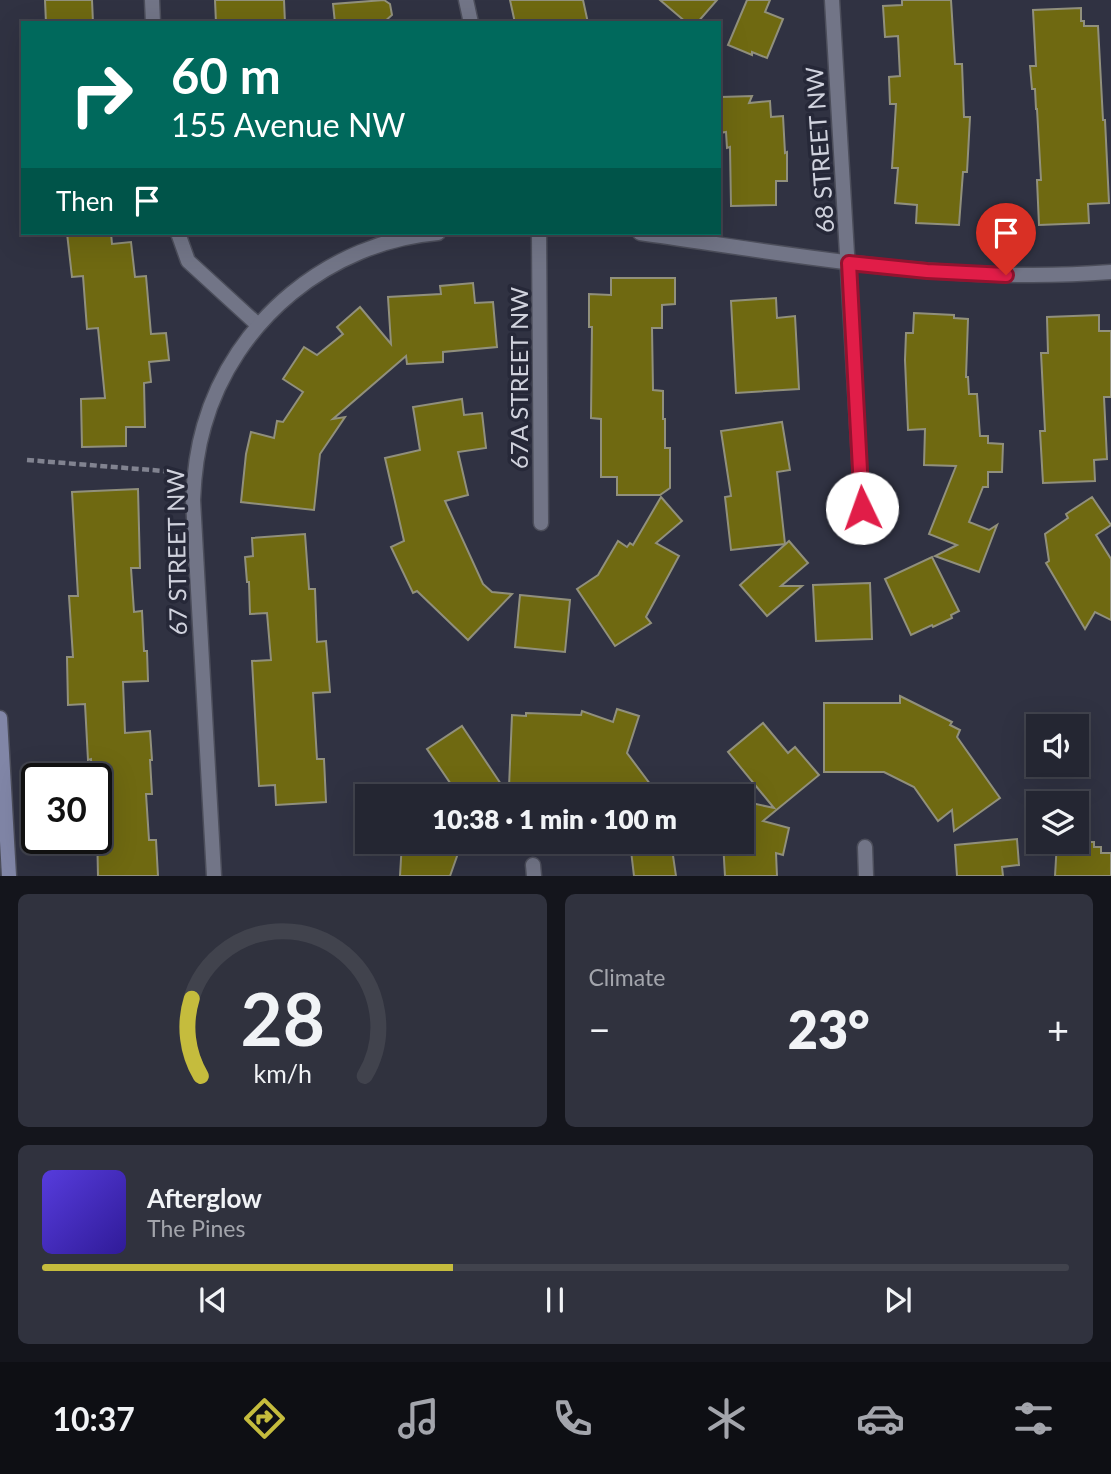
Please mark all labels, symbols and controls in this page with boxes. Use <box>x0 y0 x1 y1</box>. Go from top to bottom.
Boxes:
text: 60 m <box>171 46 281 104</box>
icon: right <box>56 49 147 140</box>
street label: 68 STREET NW <box>799 66 839 234</box>
text: 155 Avenue NW <box>171 105 406 144</box>
icon: arrive <box>128 182 166 220</box>
text: Then <box>56 185 114 217</box>
pin <box>976 203 1036 275</box>
icon: arrive <box>987 214 1025 252</box>
street label: 67A STREET NW <box>504 287 533 469</box>
street label: 67 STREET NW <box>160 468 192 636</box>
position arrow <box>825 471 899 545</box>
map controls <box>1026 714 1089 854</box>
button: sound <box>1026 714 1089 777</box>
speed limit sign: 30 <box>21 763 112 854</box>
button: layers <box>1026 791 1089 854</box>
text: 10:38 · 1 min · 100 m <box>432 803 677 835</box>
text: Climate <box>589 963 665 991</box>
text: 28 <box>240 975 324 1063</box>
text: 23° <box>788 998 870 1060</box>
text: − <box>589 1006 611 1052</box>
text: + <box>1047 1006 1069 1052</box>
text: km/h <box>253 1058 312 1088</box>
text: Afterglow <box>147 1182 262 1214</box>
text: The Pines <box>147 1214 245 1242</box>
icon: previous <box>194 1281 232 1319</box>
icon: pause <box>536 1281 574 1319</box>
icon: next <box>879 1281 917 1319</box>
icon: directions <box>240 1394 289 1443</box>
icon: music <box>394 1394 443 1443</box>
icon: phone <box>548 1394 597 1443</box>
icon: climate <box>702 1394 751 1443</box>
icon: car <box>856 1394 905 1443</box>
icon: filters <box>1009 1394 1058 1443</box>
text: 10:37 <box>52 1399 135 1438</box>

